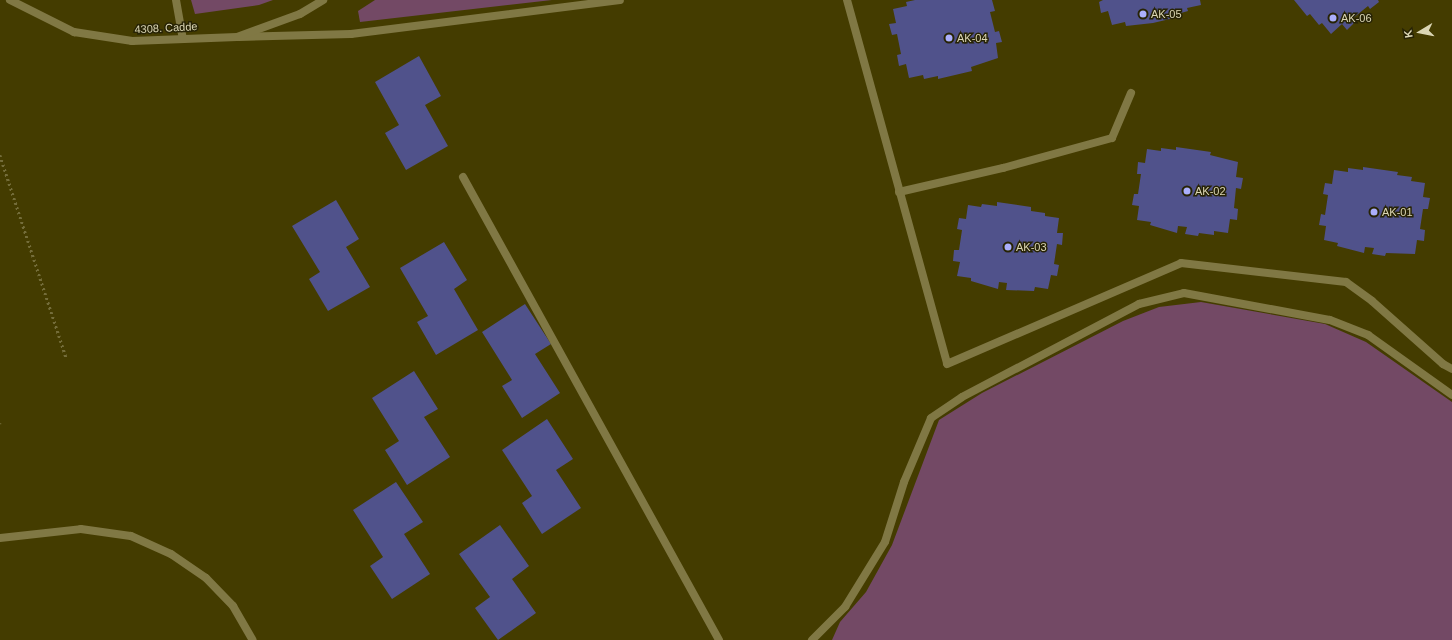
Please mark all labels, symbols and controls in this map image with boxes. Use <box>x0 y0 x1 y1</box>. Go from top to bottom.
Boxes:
place label: AK-05 <box>1151 7 1182 21</box>
marker: AK-05 <box>1138 9 1148 19</box>
place label: AK-06 <box>1341 11 1372 25</box>
north arrow <box>1400 12 1440 52</box>
marker: AK-06 <box>1328 13 1338 23</box>
street label: 4308. Cadde <box>134 20 198 36</box>
text: K <box>1402 29 1415 39</box>
place label: AK-04 <box>957 31 988 45</box>
marker: AK-04 <box>944 33 954 43</box>
place label: AK-02 <box>1195 184 1226 198</box>
marker: AK-02 <box>1182 186 1192 196</box>
place label: AK-01 <box>1382 205 1413 219</box>
marker: AK-01 <box>1369 207 1379 217</box>
place label: AK-03 <box>1016 240 1047 254</box>
marker: AK-03 <box>1003 242 1013 252</box>

